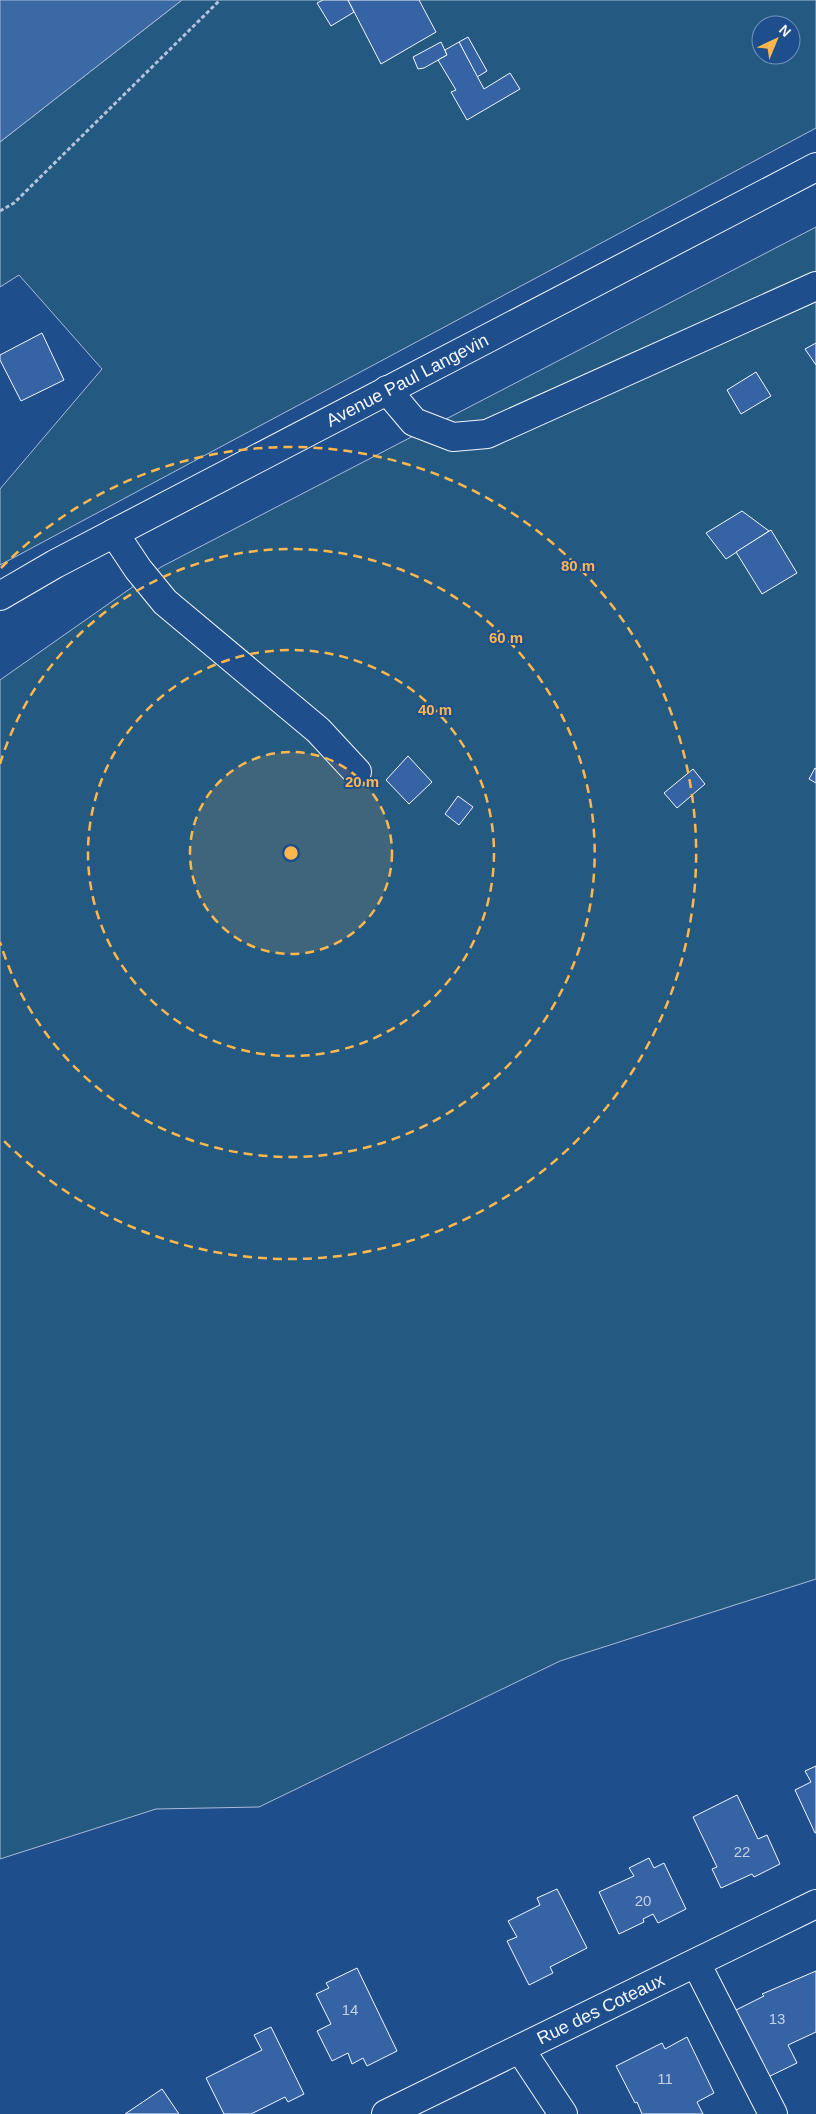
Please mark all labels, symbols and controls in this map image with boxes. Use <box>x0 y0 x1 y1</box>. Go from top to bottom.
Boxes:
north arrow <box>751 15 801 65</box>
text: N <box>776 21 794 40</box>
street label: Avenue Paul Langevin <box>323 330 492 431</box>
text: 80 m <box>561 557 595 574</box>
text: 60 m <box>489 629 523 646</box>
text: 40 m <box>418 701 452 718</box>
text: 20 m <box>345 773 379 790</box>
centre of rings <box>282 844 300 862</box>
house number: 22 <box>734 1843 750 1860</box>
house number: 20 <box>635 1892 651 1909</box>
street label: Rue des Coteaux <box>534 1970 668 2049</box>
house number: 14 <box>342 2001 358 2018</box>
house number: 13 <box>769 2010 785 2027</box>
house number: 11 <box>657 2070 673 2087</box>

